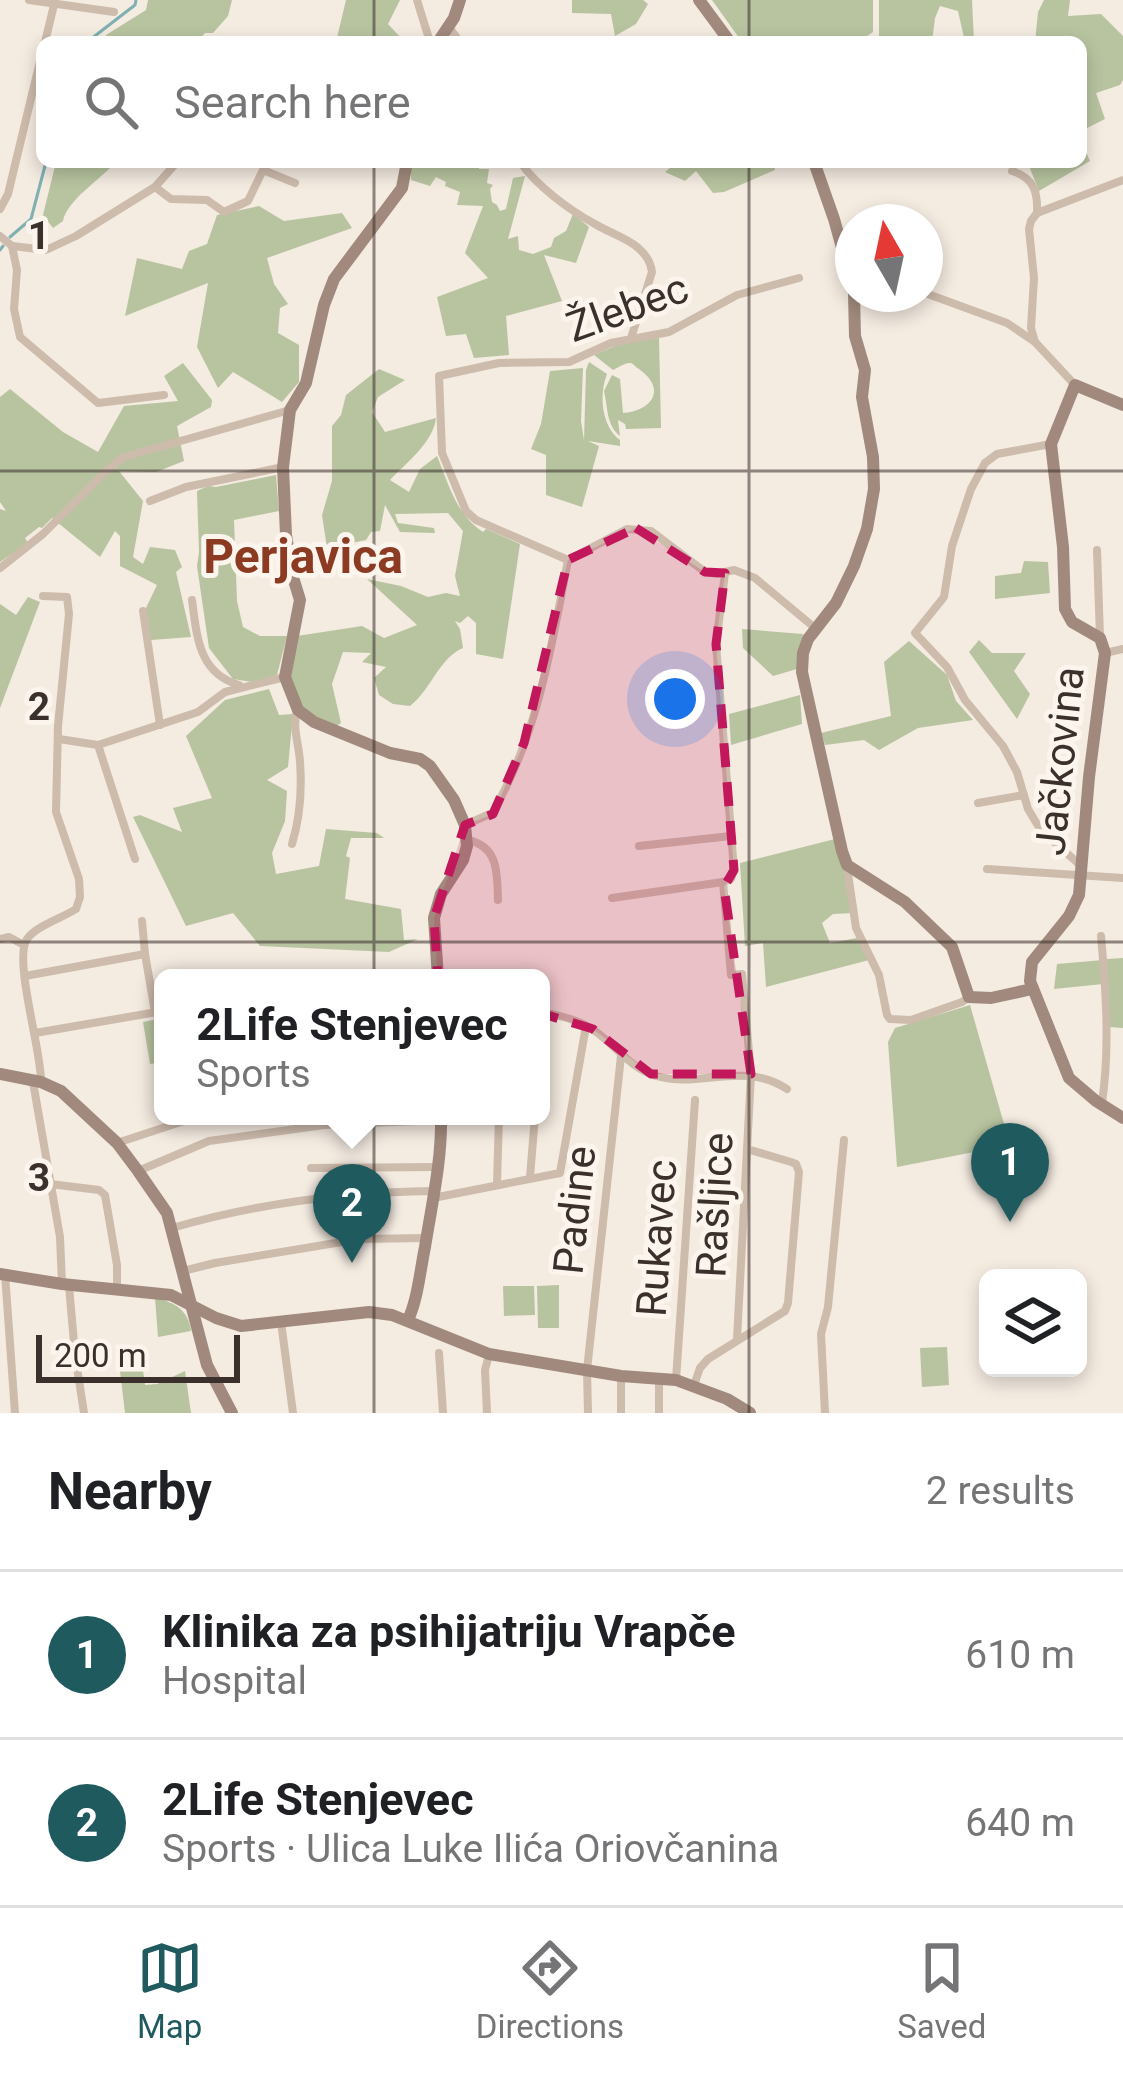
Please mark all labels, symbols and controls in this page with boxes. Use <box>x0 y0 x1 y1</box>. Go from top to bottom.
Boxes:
search box <box>36 36 1087 168</box>
icon: search <box>78 69 144 135</box>
text: Search here <box>174 76 411 129</box>
north arrow <box>835 204 943 312</box>
text: 1 <box>28 213 50 259</box>
street label: Žlebec <box>560 263 695 352</box>
district label: Perjavica <box>203 528 403 585</box>
street label: Jačkovina <box>1025 664 1094 858</box>
your location <box>645 669 705 729</box>
text: 2 <box>28 684 50 730</box>
popup <box>154 969 550 1125</box>
text: 2Life Stenjevec <box>196 998 508 1051</box>
text: Sports <box>196 1051 311 1097</box>
pin: 1 <box>971 1123 1049 1222</box>
street label: Rašljice <box>686 1131 743 1279</box>
street label: Padine <box>543 1144 606 1277</box>
text: 3 <box>28 1155 50 1201</box>
street label: Rukavec <box>627 1158 686 1318</box>
pin: 2 <box>313 1164 391 1263</box>
map controls <box>979 1269 1087 1377</box>
button: layers <box>979 1269 1087 1377</box>
scale bar <box>36 1329 240 1382</box>
text: 200 m <box>54 1336 147 1375</box>
text: Nearby <box>48 1462 212 1521</box>
text: 2 results <box>926 1468 1075 1514</box>
text: Klinika za psihijatriju Vrapče <box>162 1605 736 1658</box>
text: 1 <box>76 1632 98 1678</box>
text: 610 m <box>965 1632 1075 1678</box>
text: Hospital <box>162 1658 307 1704</box>
text: 2Life Stenjevec <box>162 1773 474 1826</box>
text: 2 <box>76 1800 98 1846</box>
text: 640 m <box>965 1800 1075 1846</box>
text: Sports · Ulica Luke Ilića Oriovčanina <box>162 1826 779 1872</box>
tab: Map <box>137 1935 203 2046</box>
tab: Directions <box>476 1935 624 2046</box>
tab: Saved <box>897 1935 986 2046</box>

